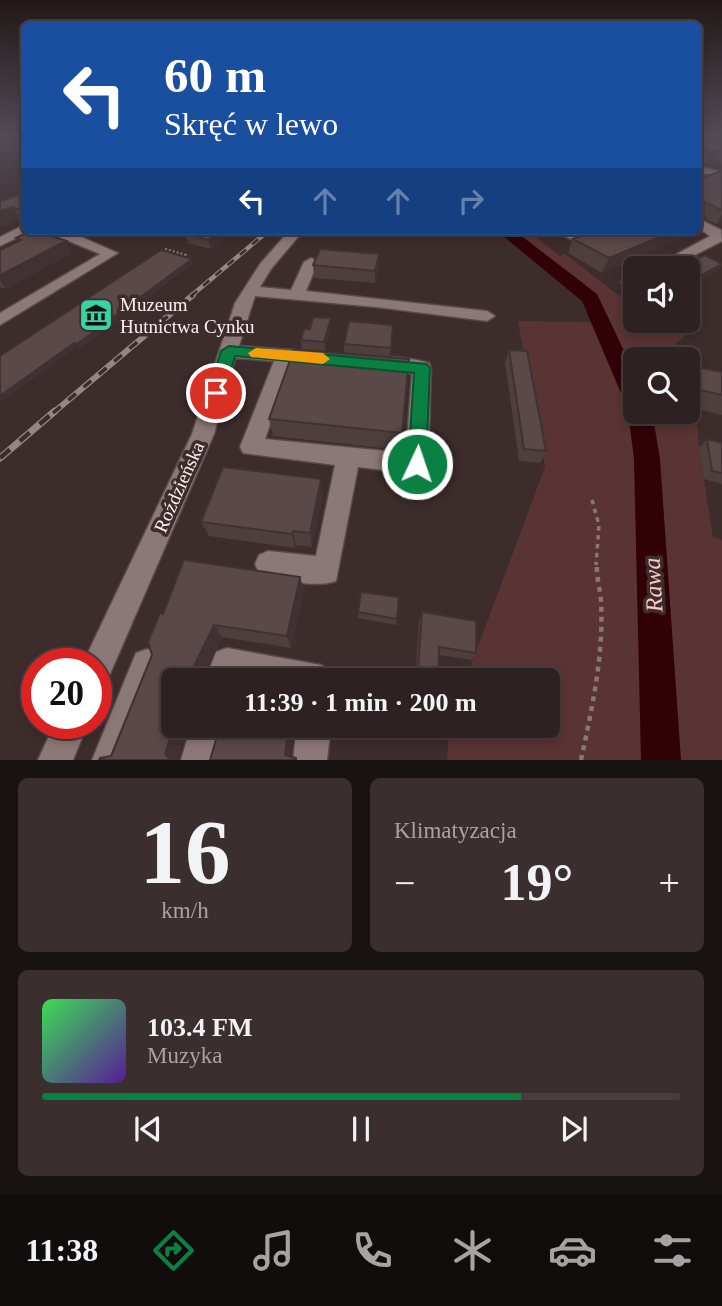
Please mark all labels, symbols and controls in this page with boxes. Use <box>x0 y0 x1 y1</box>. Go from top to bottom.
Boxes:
text: 60 m <box>164 48 266 103</box>
icon: left <box>49 49 140 140</box>
text: Skręć w lewo <box>164 106 338 142</box>
icon: left <box>233 182 271 220</box>
icon: ahead <box>306 182 344 220</box>
icon: ahead <box>379 182 417 220</box>
icon: right <box>452 182 490 220</box>
map controls <box>623 256 700 424</box>
button: sound <box>623 256 700 333</box>
place label: Muzeum Hutnictwa Cynku <box>120 294 255 337</box>
museum icon: Muzeum Hutnictwa Cynku <box>77 296 115 334</box>
button: search <box>623 347 700 424</box>
pin <box>186 363 246 423</box>
icon: arrive <box>197 374 235 412</box>
position arrow <box>380 427 454 501</box>
street label: Roździeńska <box>150 438 209 536</box>
water label: Rawa <box>639 557 667 614</box>
speed limit sign: 20 <box>21 648 112 739</box>
text: 11:39 · 1 min · 200 m <box>244 688 477 717</box>
text: 16 <box>140 802 231 903</box>
text: Klimatyzacja <box>394 818 517 843</box>
text: 19° <box>501 854 573 911</box>
text: − <box>394 862 415 904</box>
text: + <box>659 862 680 904</box>
text: km/h <box>161 898 209 923</box>
text: 103.4 FM <box>147 1013 252 1042</box>
text: Muzyka <box>147 1043 222 1068</box>
icon: previous <box>129 1110 167 1148</box>
icon: pause <box>342 1110 380 1148</box>
icon: next <box>555 1110 593 1148</box>
icon: directions <box>149 1226 198 1275</box>
icon: music <box>249 1226 298 1275</box>
icon: phone <box>348 1226 397 1275</box>
icon: climate <box>448 1226 497 1275</box>
icon: car <box>548 1226 597 1275</box>
icon: filters <box>648 1226 697 1275</box>
text: 11:38 <box>25 1232 98 1268</box>

